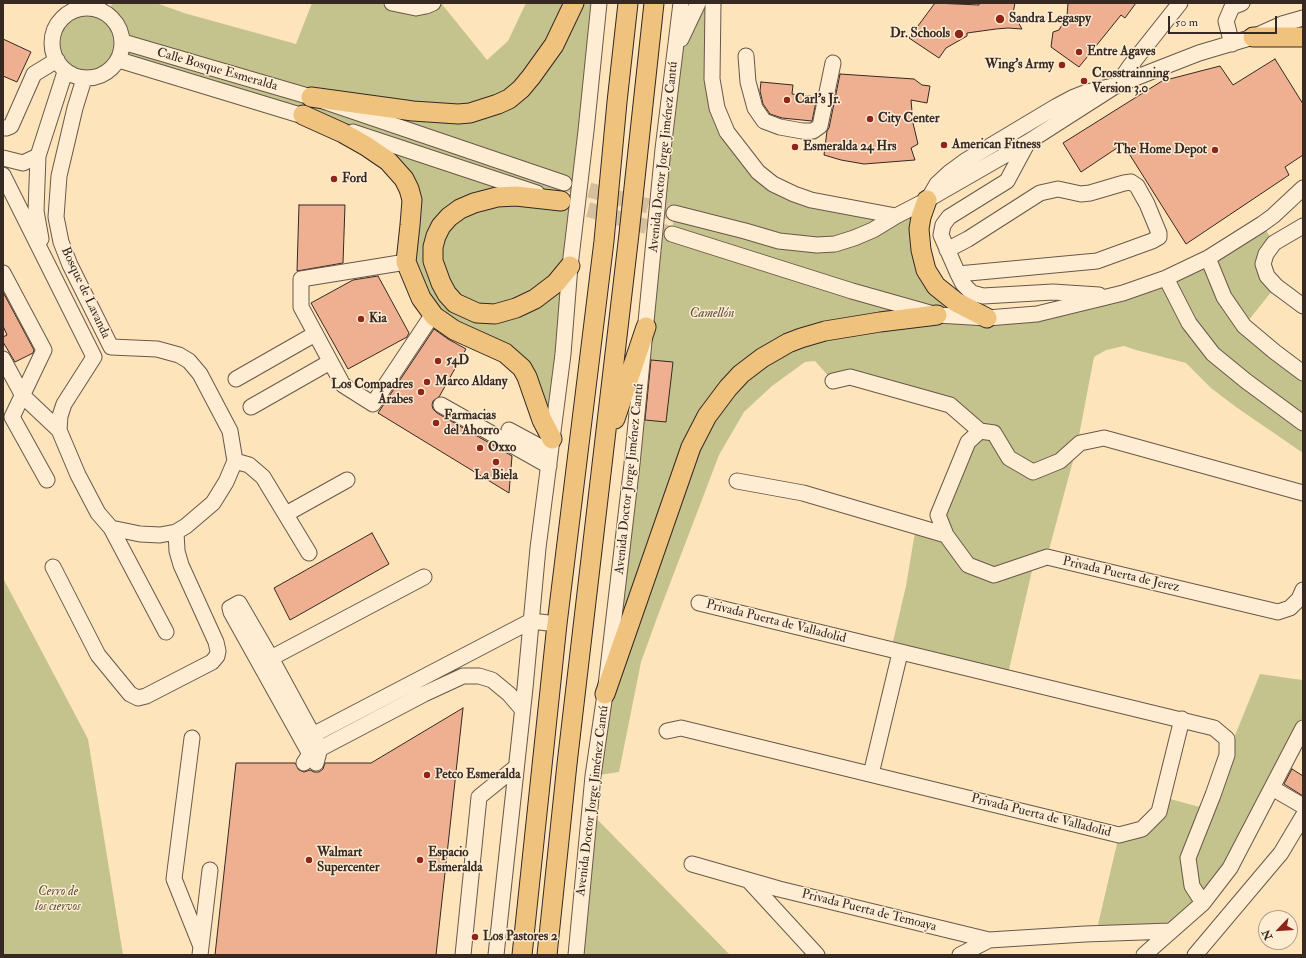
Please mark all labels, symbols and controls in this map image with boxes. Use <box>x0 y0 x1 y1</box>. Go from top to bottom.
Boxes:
scale bar <box>1170 8 1279 34</box>
place label: Sandra Legaspy <box>1009 11 1091 27</box>
marker: Sandra Legaspy <box>994 13 1006 25</box>
text: 50 m <box>1175 15 1198 30</box>
place label: Dr. Schools <box>890 26 950 42</box>
marker: Dr. Schools <box>953 28 965 40</box>
place label: Entre Agaves <box>1087 44 1155 60</box>
street label: Calle Bosque Esmeralda <box>155 45 279 95</box>
marker: Entre Agaves <box>1074 47 1084 57</box>
place label: Wing's Army <box>985 57 1054 73</box>
marker: Wing's Army <box>1057 60 1067 70</box>
street label: Avenida Doctor Jorge Jiménez Cantú <box>646 61 682 253</box>
place label: Crosstrainning Version 3.0 <box>1092 66 1169 97</box>
marker: Crosstrainning Version 3.0 <box>1079 76 1089 86</box>
place label: Carl's Jr. <box>795 92 840 108</box>
marker: Carl's Jr. <box>782 95 792 105</box>
place label: City Center <box>878 111 940 127</box>
marker: City Center <box>865 114 875 124</box>
place label: American Fitness <box>952 137 1041 153</box>
place label: Esmeralda 24 Hrs <box>803 139 897 155</box>
marker: American Fitness <box>939 140 949 150</box>
marker: Esmeralda 24 Hrs <box>790 142 800 152</box>
place label: The Home Depot <box>1114 142 1207 158</box>
marker: The Home Depot <box>1210 145 1220 155</box>
place label: Ford <box>342 171 367 187</box>
marker: Ford <box>329 174 339 184</box>
street label: Bosque de Lavanda <box>57 245 113 341</box>
park label: Camellón <box>690 306 734 322</box>
place label: Kia <box>369 311 387 327</box>
marker: Kia <box>356 314 366 324</box>
place label: 54D <box>446 353 469 369</box>
marker: 54D <box>433 356 443 366</box>
place label: Marco Aldany <box>435 374 507 390</box>
place label: Los Compadres Arabes <box>331 377 413 408</box>
marker: Marco Aldany <box>422 377 432 387</box>
street label: Avenida Doctor Jorge Jiménez Cantú <box>612 383 648 575</box>
marker: Los Compadres Arabes <box>416 387 426 397</box>
place label: Farmacias del Ahorro <box>444 408 499 439</box>
marker: Farmacias del Ahorro <box>431 418 441 428</box>
place label: Oxxo <box>488 440 516 456</box>
marker: Oxxo <box>475 443 485 453</box>
marker: La Biela <box>491 457 501 467</box>
place label: La Biela <box>474 468 518 484</box>
street label: Privada Puerta de Jerez <box>1061 554 1181 596</box>
street label: Privada Puerta de Valladolid <box>704 597 848 647</box>
street label: Avenida Doctor Jorge Jiménez Cantú <box>574 705 612 897</box>
place label: Petco Esmeralda <box>435 767 521 783</box>
marker: Petco Esmeralda <box>422 770 432 780</box>
street label: Privada Puerta de Valladolid <box>969 791 1113 841</box>
place label: Walmart Supercenter <box>317 845 379 876</box>
place label: Espacio Esmeralda <box>428 845 483 876</box>
marker: Walmart Supercenter <box>304 855 314 865</box>
marker: Espacio Esmeralda <box>415 855 425 865</box>
park label: Cerro de los ciervos <box>35 884 81 915</box>
street label: Privada Puerta de Temoaya <box>800 887 938 935</box>
north arrow <box>1258 910 1298 950</box>
text: N <box>1260 928 1276 942</box>
place label: Los Pastores 2 <box>483 929 557 945</box>
marker: Los Pastores 2 <box>470 932 480 942</box>

